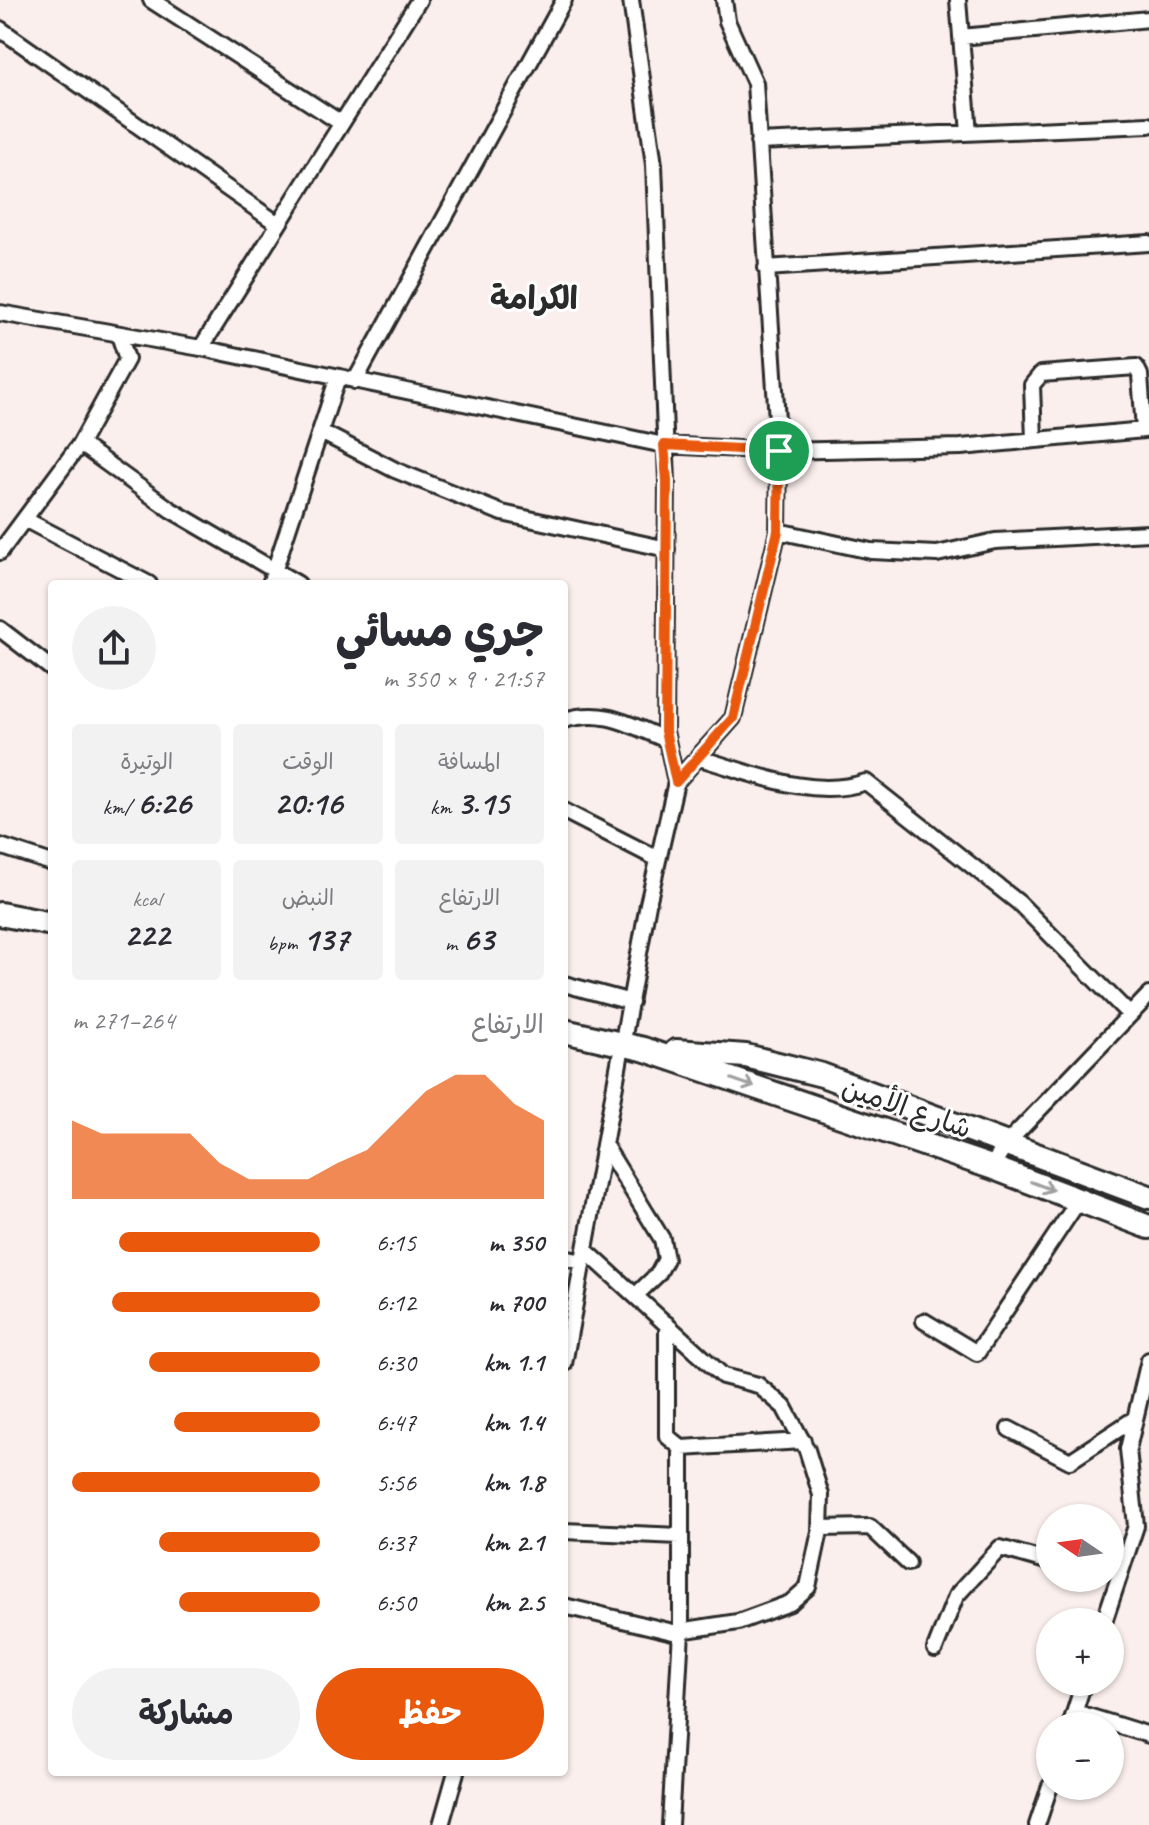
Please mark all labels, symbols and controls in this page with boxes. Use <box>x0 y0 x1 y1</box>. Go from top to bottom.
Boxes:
district label: الكرامة <box>490 278 578 319</box>
pin <box>745 417 813 485</box>
icon: arrive <box>757 429 801 473</box>
text: جري مسائي <box>336 604 544 659</box>
button: share <box>72 606 156 690</box>
text: 21:57 · 9 × 350 m <box>383 662 544 695</box>
text: الوتيرة <box>120 748 173 776</box>
text: الوقت <box>282 748 334 776</box>
text: المسافة <box>438 748 501 776</box>
text: 6:26 <box>137 781 191 824</box>
text: 20:16 <box>274 781 342 824</box>
text: 3.15 <box>457 781 509 824</box>
text: /km <box>103 793 137 821</box>
text: km <box>430 793 457 821</box>
text: النبض <box>282 884 334 912</box>
text: الارتفاع <box>438 884 500 912</box>
text: kcal <box>132 885 161 913</box>
text: 222 <box>124 913 170 956</box>
text: 137 <box>303 917 349 960</box>
text: 63 <box>463 917 494 960</box>
text: bpm <box>267 929 303 957</box>
text: m <box>445 929 463 957</box>
text: 264–271 m <box>72 1004 175 1037</box>
text: الارتفاع <box>471 1008 544 1041</box>
street label: شارع الأمين <box>837 1068 976 1148</box>
one-way arrow <box>730 1076 755 1091</box>
one-way arrow <box>1029 1180 1054 1194</box>
text: 6:15 <box>376 1226 416 1259</box>
text: 350 m <box>488 1226 544 1259</box>
text: 6:12 <box>376 1286 416 1319</box>
text: 700 m <box>488 1286 544 1319</box>
text: 6:30 <box>376 1346 416 1379</box>
text: 1.1 km <box>484 1346 544 1379</box>
text: 6:47 <box>376 1406 416 1439</box>
text: 1.4 km <box>484 1406 544 1439</box>
text: 5:56 <box>376 1466 416 1499</box>
text: 1.8 km <box>484 1466 544 1499</box>
north arrow <box>1036 1504 1124 1592</box>
map controls <box>1036 1504 1124 1800</box>
text: 6:37 <box>376 1526 416 1559</box>
text: 2.1 km <box>484 1526 544 1559</box>
text: 6:50 <box>376 1586 416 1619</box>
text: 2.5 km <box>484 1586 544 1619</box>
button: + <box>1036 1608 1124 1696</box>
button: مشاركة <box>72 1668 300 1760</box>
button: حفظ <box>316 1668 544 1760</box>
button: − <box>1036 1712 1124 1800</box>

